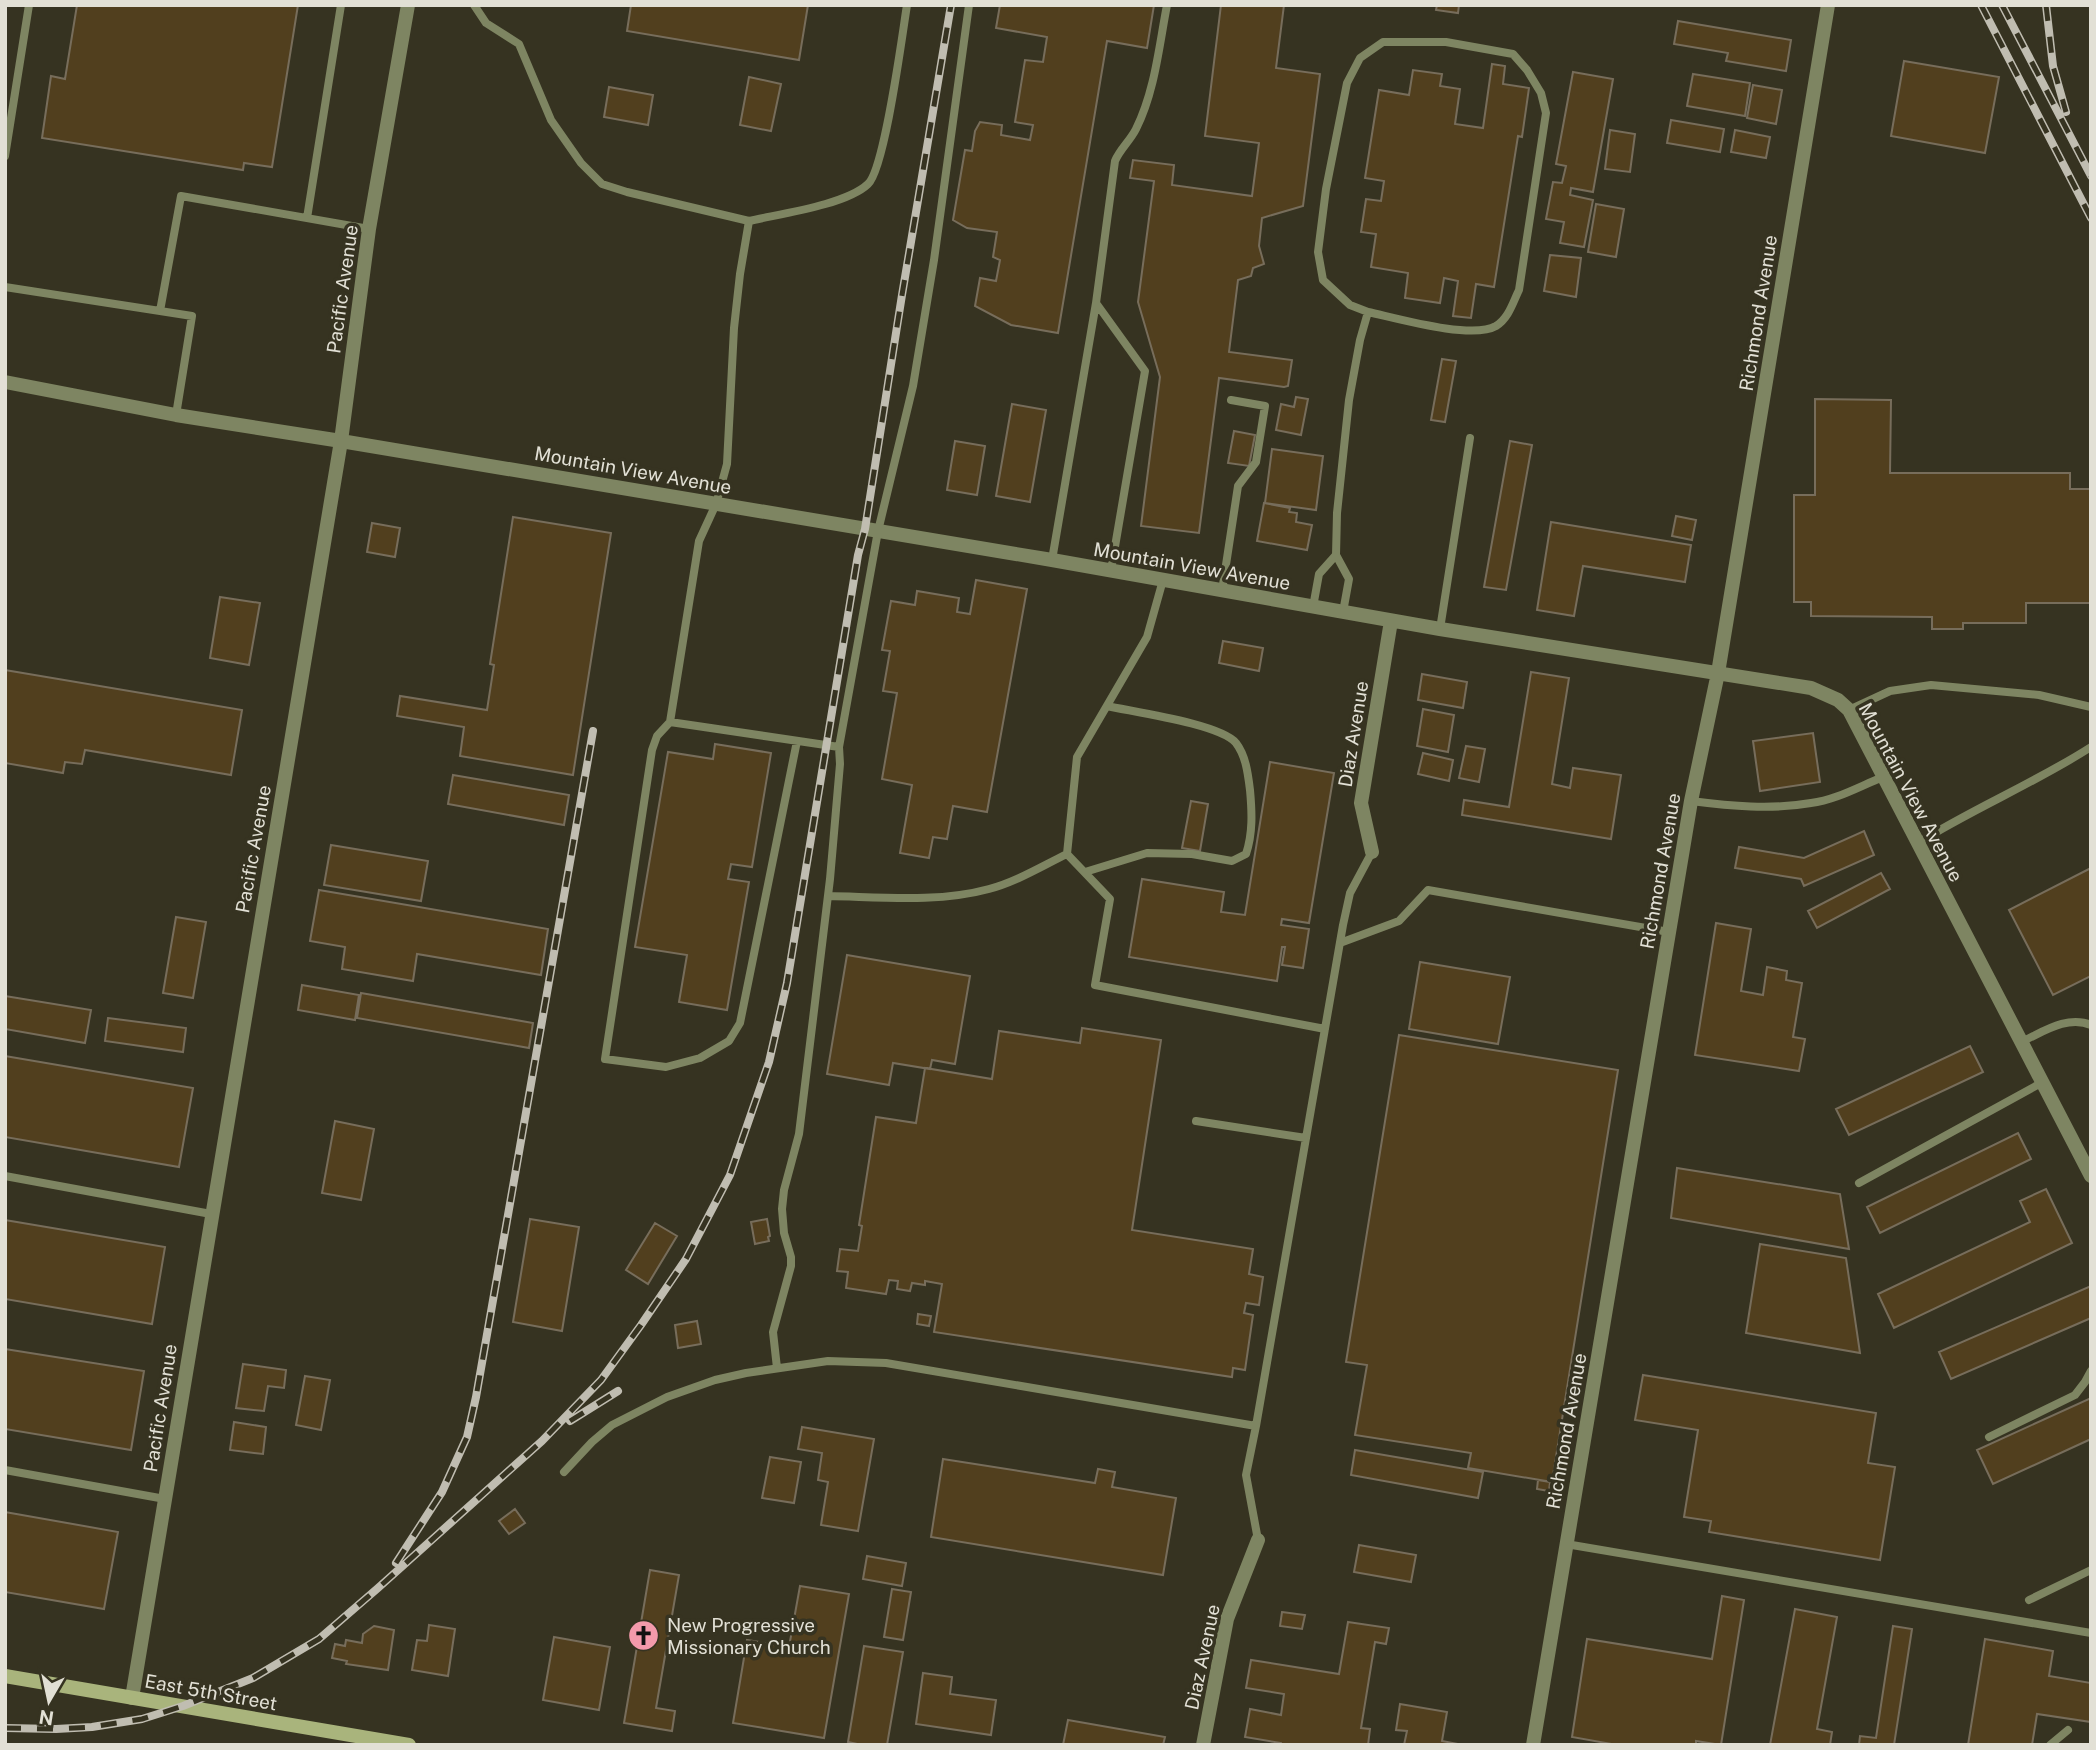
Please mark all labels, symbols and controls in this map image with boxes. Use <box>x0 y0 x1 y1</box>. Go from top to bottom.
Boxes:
street label: Pacific Avenue <box>322 223 362 355</box>
street label: Richmond Avenue <box>1735 233 1781 393</box>
street label: Mountain View Avenue <box>533 442 733 498</box>
street label: Mountain View Avenue <box>1092 538 1292 594</box>
street label: Diaz Avenue <box>1334 679 1372 789</box>
street label: Mountain View Avenue <box>1854 699 1968 885</box>
street label: Pacific Avenue <box>231 783 275 915</box>
street label: Richmond Avenue <box>1635 791 1685 951</box>
street label: Pacific Avenue <box>139 1342 181 1474</box>
street label: Richmond Avenue <box>1541 1351 1591 1511</box>
street label: Diaz Avenue <box>1180 1602 1224 1712</box>
place label: New Progressive Missionary Church <box>667 1614 831 1658</box>
church icon: New Progressive Missionary Church <box>627 1619 661 1653</box>
north arrow <box>14 1666 84 1736</box>
street label: East 5th Street <box>143 1670 279 1714</box>
text: N <box>37 1706 55 1730</box>

